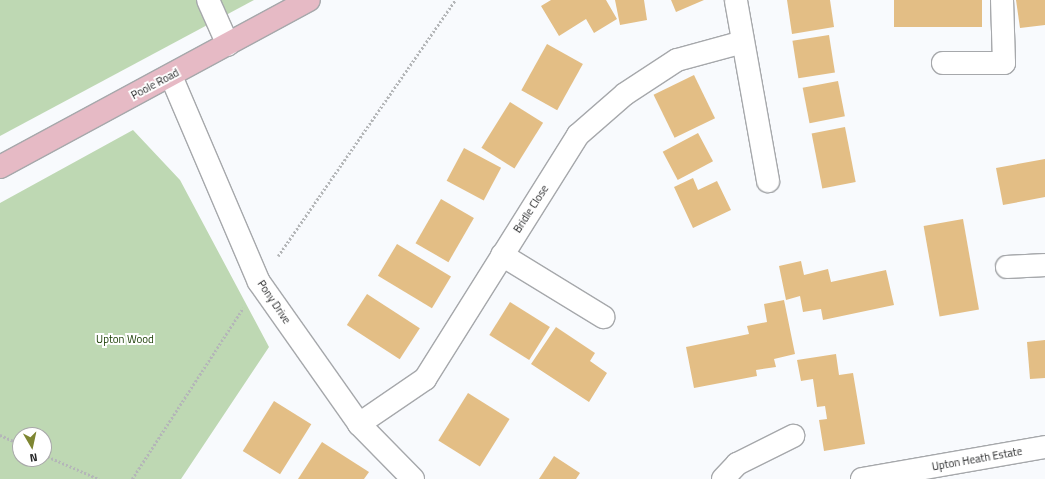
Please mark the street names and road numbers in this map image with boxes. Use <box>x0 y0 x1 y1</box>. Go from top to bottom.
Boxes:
street label: Poole Road <box>129 66 181 102</box>
street label: Bridle Close <box>511 183 551 235</box>
street label: Pony Drive <box>255 278 293 326</box>
street label: Upton Heath Estate <box>931 445 1023 473</box>

